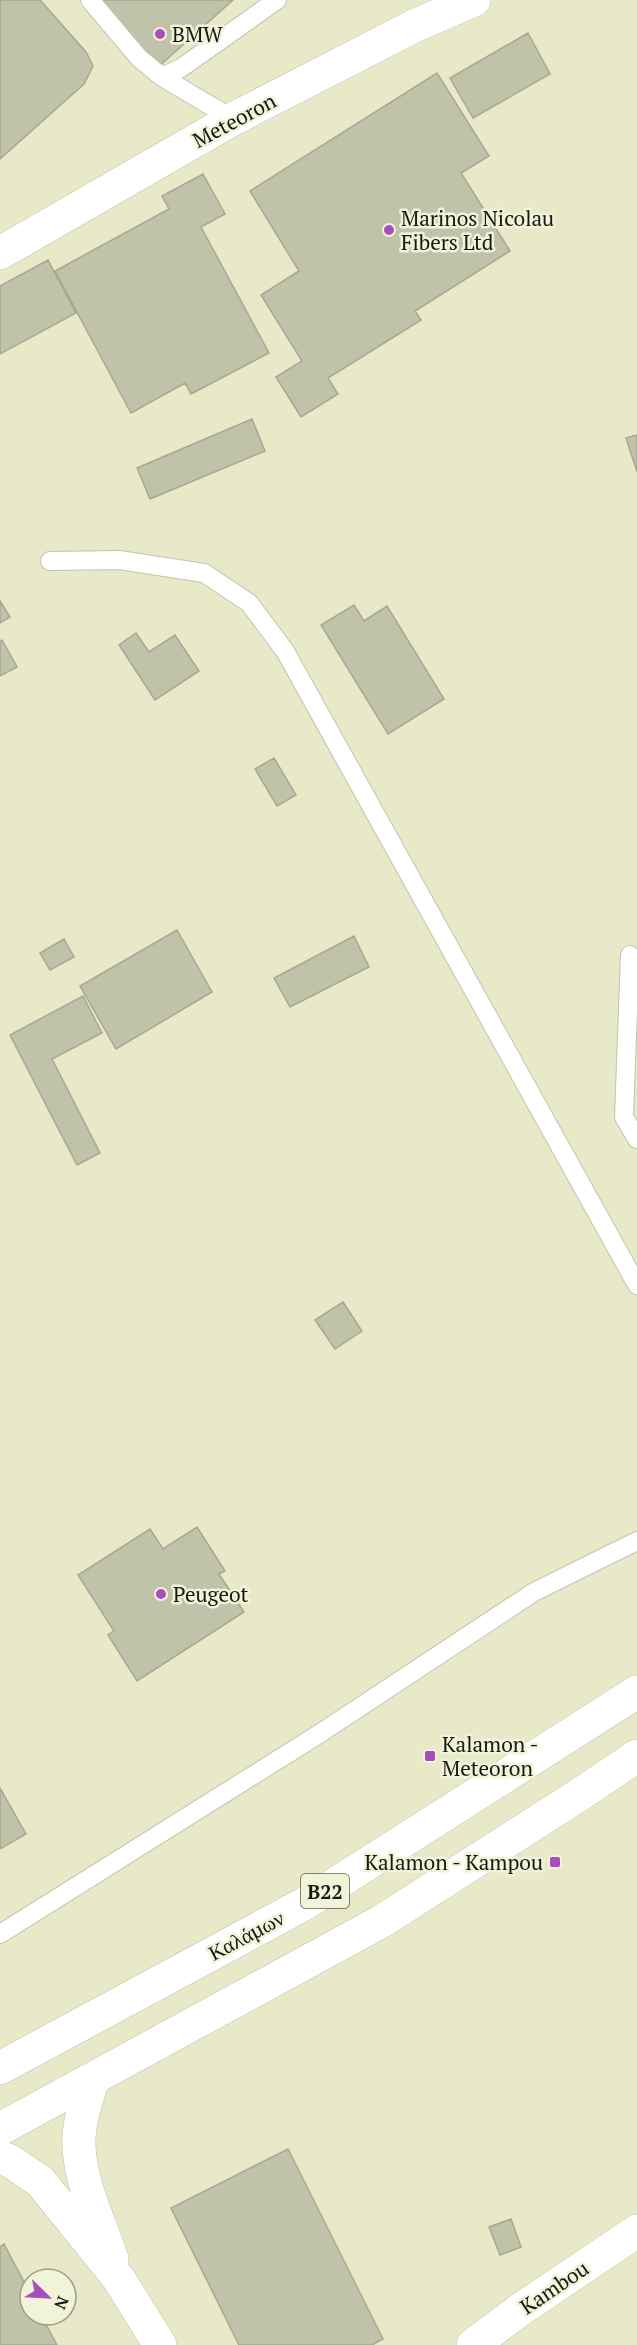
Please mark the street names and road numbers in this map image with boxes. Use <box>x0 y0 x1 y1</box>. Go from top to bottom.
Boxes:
street label: Meteoron <box>187 86 281 154</box>
road number: B22 <box>301 1874 349 1908</box>
street label: Καλάμων <box>203 1903 289 1967</box>
street label: Kambou <box>514 2254 594 2320</box>

